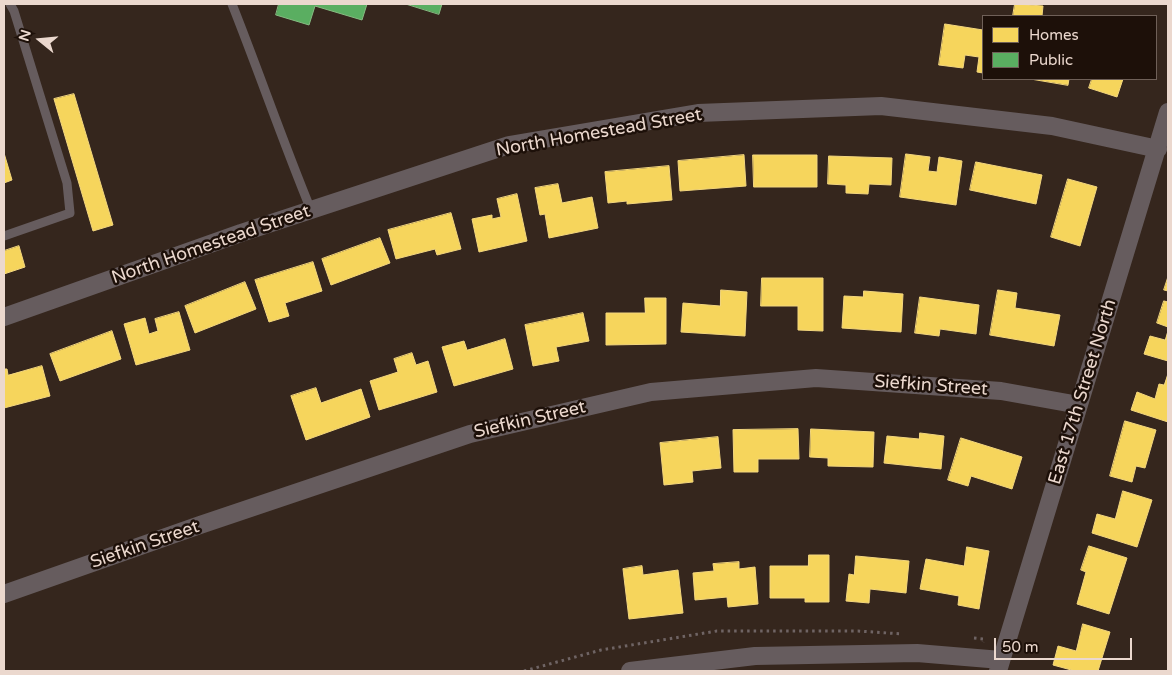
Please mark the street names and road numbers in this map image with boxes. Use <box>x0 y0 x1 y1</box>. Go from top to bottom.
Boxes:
street label: North Homestead Street <box>494 104 704 162</box>
street label: North Homestead Street <box>109 201 313 289</box>
street label: East 17th Street North <box>1044 297 1122 487</box>
street label: Siefkin Street <box>873 371 989 401</box>
street label: Siefkin Street <box>472 397 588 443</box>
street label: Siefkin Street <box>88 516 202 574</box>

